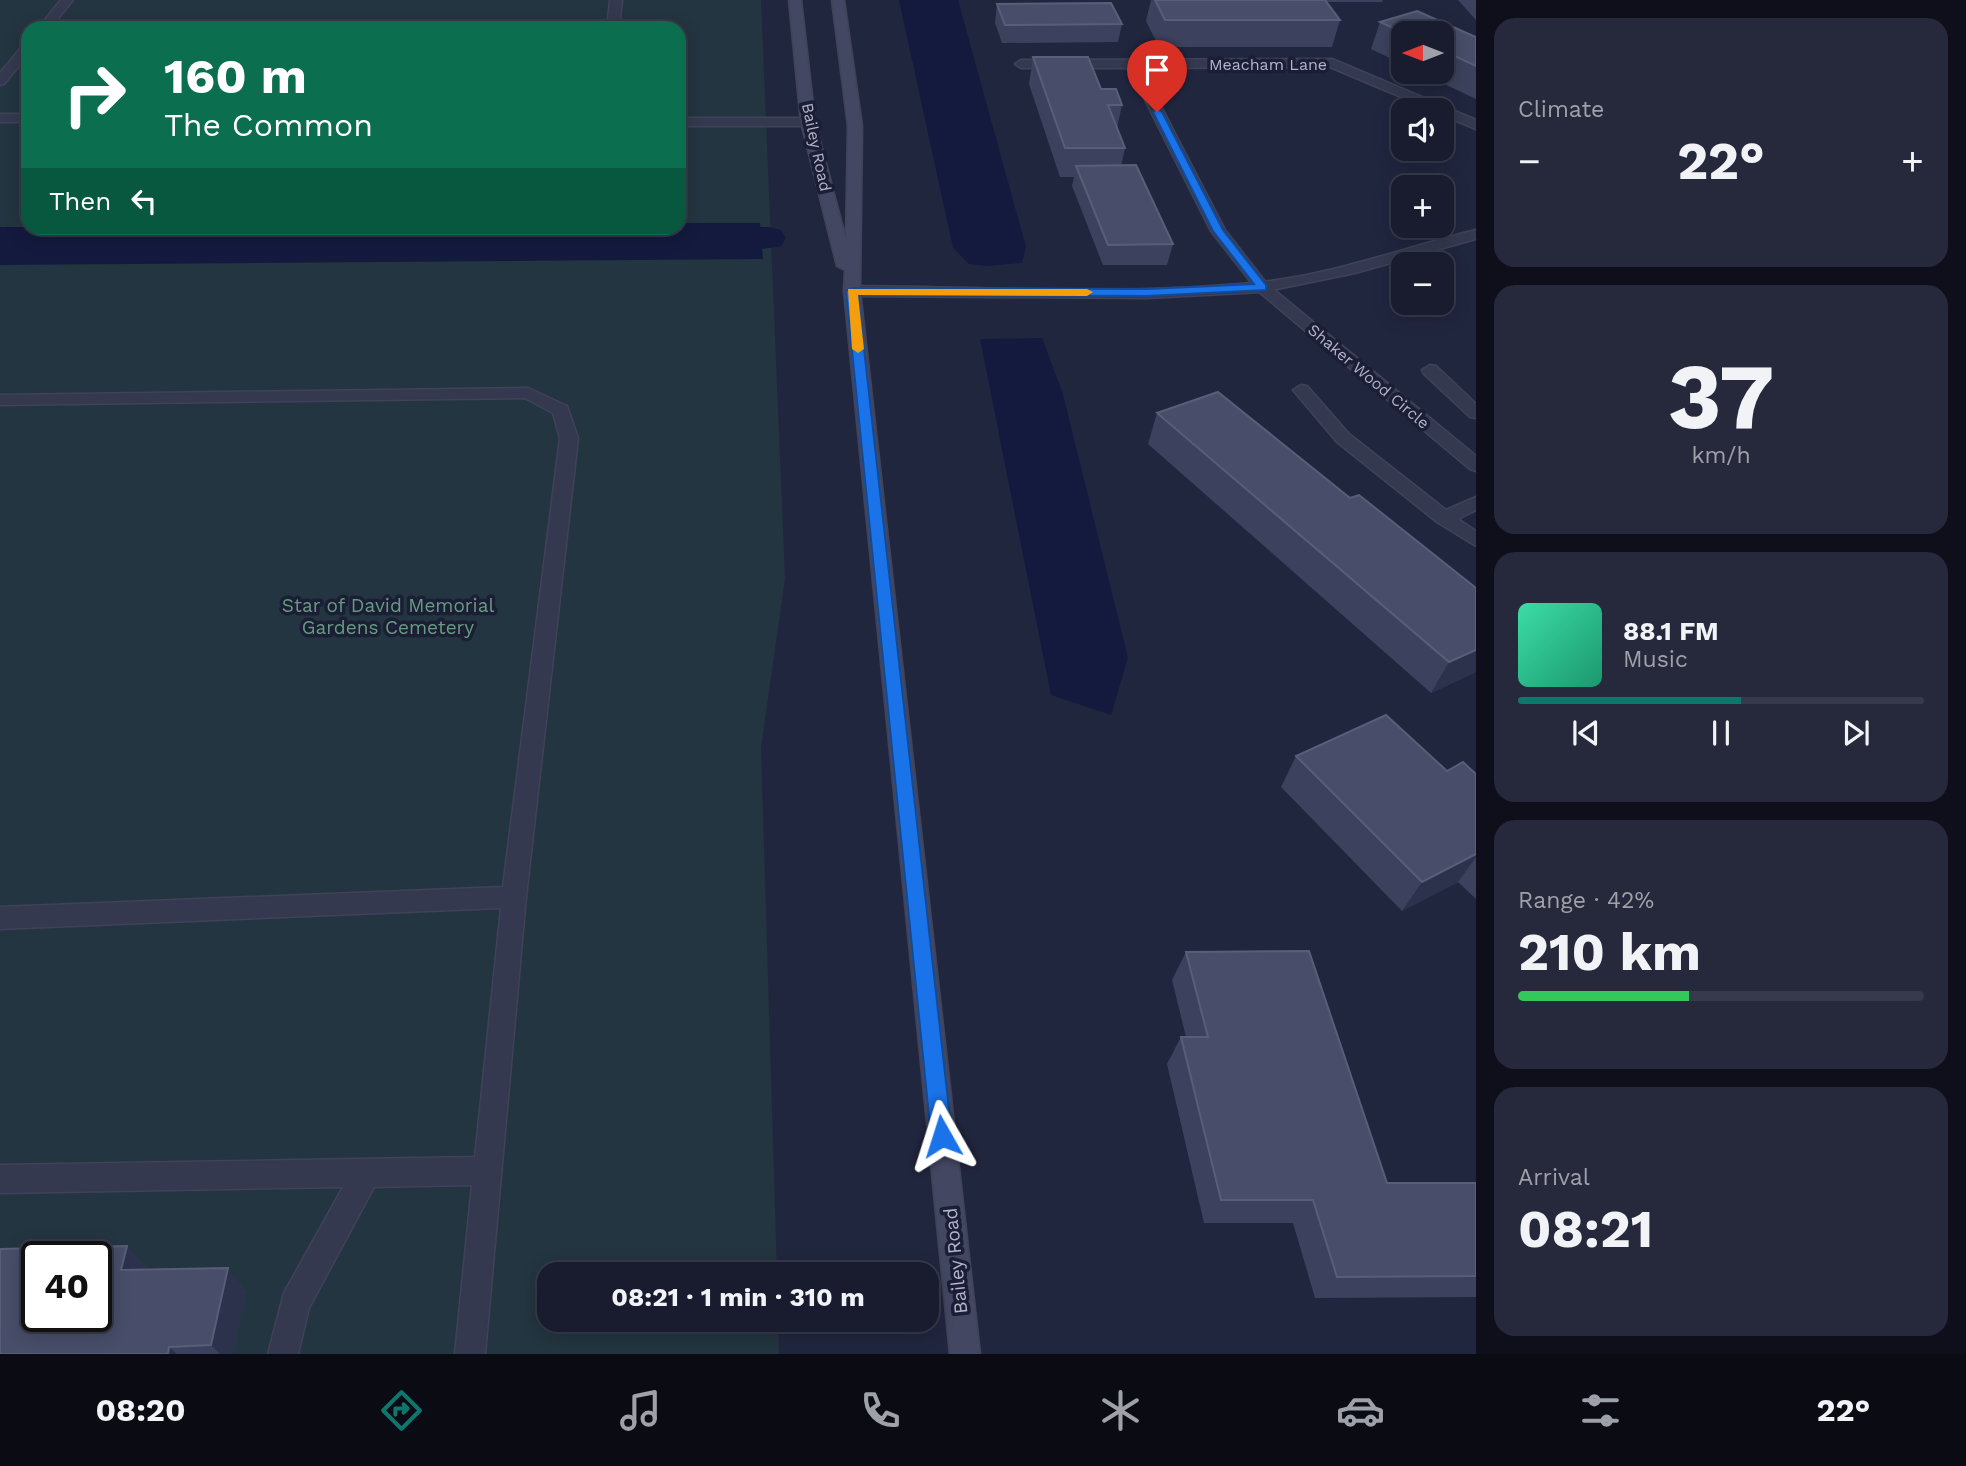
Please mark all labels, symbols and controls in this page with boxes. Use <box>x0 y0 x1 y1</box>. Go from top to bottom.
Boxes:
north arrow <box>1391 21 1454 84</box>
map controls <box>1391 21 1454 315</box>
pin <box>1127 40 1187 112</box>
text: 160 m <box>164 47 307 105</box>
icon: right <box>49 49 140 140</box>
icon: arrive <box>1138 51 1176 89</box>
street label: Meacham Lane <box>1209 55 1327 74</box>
text: Climate <box>1518 96 1604 123</box>
button: sound <box>1391 98 1454 161</box>
street label: Bailey Road <box>798 101 835 193</box>
text: The Common <box>164 106 373 144</box>
text: 22° <box>1677 131 1765 192</box>
text: − <box>1518 139 1541 183</box>
text: + <box>1901 139 1924 183</box>
button: + <box>1391 175 1454 238</box>
icon: left <box>125 182 163 220</box>
text: Then <box>49 186 111 216</box>
button: − <box>1391 252 1454 315</box>
street label: Shaker Wood Circle <box>1304 320 1433 433</box>
text: 37 <box>1668 343 1774 450</box>
text: km/h <box>1691 442 1751 469</box>
park label: Star of David Memorial Gardens Cemetery <box>282 594 494 639</box>
text: 88.1 FM <box>1623 616 1719 646</box>
text: Music <box>1623 646 1688 673</box>
icon: previous <box>1567 714 1605 752</box>
icon: pause <box>1702 714 1740 752</box>
icon: next <box>1837 714 1875 752</box>
text: Range · 42% <box>1518 887 1654 914</box>
text: 210 km <box>1518 922 1701 983</box>
position arrow <box>905 1099 979 1173</box>
text: Arrival <box>1518 1164 1590 1191</box>
text: 08:21 <box>1518 1199 1653 1260</box>
street label: Bailey Road <box>938 1207 973 1315</box>
speed limit sign: 40 <box>21 1241 112 1332</box>
text: 08:21 · 1 min · 310 m <box>611 1282 865 1312</box>
icon: directions <box>377 1386 426 1435</box>
icon: music <box>616 1386 665 1435</box>
icon: phone <box>856 1386 905 1435</box>
icon: climate <box>1096 1386 1145 1435</box>
icon: car <box>1336 1386 1385 1435</box>
icon: filters <box>1576 1386 1625 1435</box>
text: 08:20 <box>95 1391 186 1429</box>
text: 22° <box>1816 1391 1870 1429</box>

